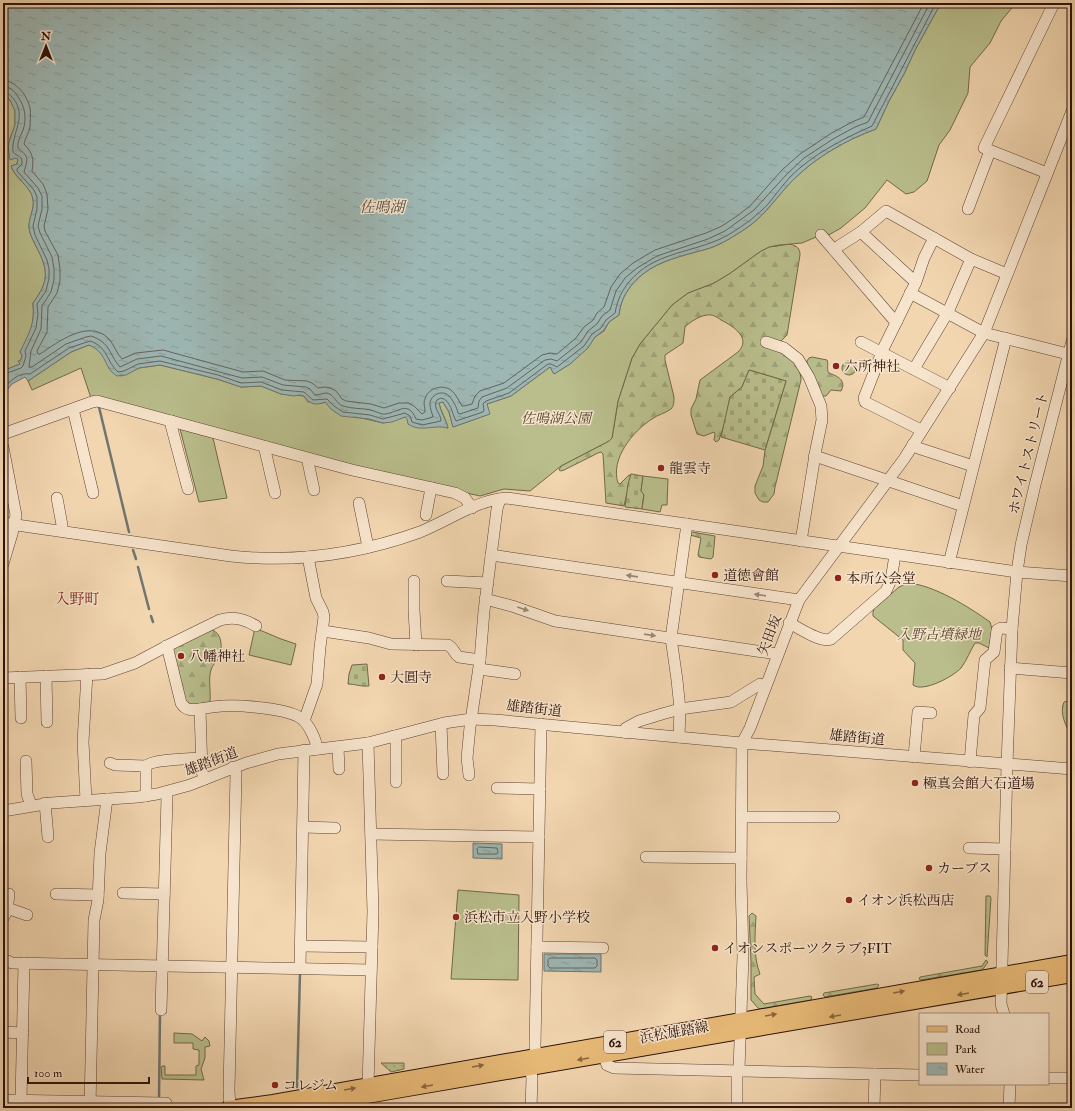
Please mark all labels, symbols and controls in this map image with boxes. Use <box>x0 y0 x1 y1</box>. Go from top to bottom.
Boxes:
north arrow <box>26 26 66 66</box>
text: N <box>40 30 52 43</box>
water label: 佐鳴湖 <box>359 198 407 217</box>
place label: 六所神社 <box>844 358 900 375</box>
marker: 六所神社 <box>831 361 841 371</box>
street label: ホワイトストリート <box>1005 390 1052 516</box>
park label: 佐鳴湖公園 <box>521 410 593 427</box>
place label: 龍雲寺 <box>669 460 711 477</box>
marker: 龍雲寺 <box>656 463 666 473</box>
place label: 道徳會館 <box>723 567 779 584</box>
marker: 道徳會館 <box>710 570 720 580</box>
place label: 本所公会堂 <box>846 570 916 587</box>
one-way arrow <box>625 573 638 579</box>
marker: 本所公会堂 <box>833 573 843 583</box>
district label: 入野町 <box>54 590 100 609</box>
one-way arrow <box>754 592 766 598</box>
one-way arrow <box>517 607 529 613</box>
street label: 矢田坂 <box>754 613 785 658</box>
park label: 入野古墳緑地 <box>897 626 983 643</box>
one-way arrow <box>644 632 656 638</box>
place label: 八幡神社 <box>189 648 245 665</box>
marker: 八幡神社 <box>176 651 186 661</box>
place label: 大圓寺 <box>390 669 432 686</box>
marker: 大圓寺 <box>377 672 387 682</box>
street label: 雄踏街道 <box>505 697 563 720</box>
street label: 雄踏街道 <box>828 727 886 748</box>
street label: 雄踏街道 <box>182 743 240 779</box>
place label: 極真会館大石道場 <box>923 775 1035 792</box>
marker: 極真会館大石道場 <box>910 778 920 788</box>
place label: カーブス <box>937 860 992 877</box>
marker: カーブス <box>924 863 934 873</box>
place label: イオン浜松西店 <box>857 892 955 909</box>
marker: イオン浜松西店 <box>844 895 854 905</box>
place label: 浜松市立入野小学校 <box>464 909 590 926</box>
marker: 浜松市立入野小学校 <box>451 912 461 922</box>
place label: イオンスポーツクラブ3FIT <box>723 940 892 957</box>
marker: イオンスポーツクラブ3FIT <box>710 943 720 953</box>
road number: 62 <box>1026 971 1048 993</box>
one-way arrow <box>893 989 906 995</box>
one-way arrow <box>957 991 969 997</box>
one-way arrow <box>765 1012 778 1018</box>
legend <box>919 1013 1049 1085</box>
one-way arrow <box>829 1014 841 1020</box>
street label: 浜松雄踏線 <box>638 1018 710 1047</box>
text: Road <box>955 1022 980 1037</box>
road number: 62 <box>604 1031 626 1053</box>
text: Park <box>955 1042 977 1057</box>
one-way arrow <box>577 1057 589 1063</box>
scale bar <box>28 1059 149 1085</box>
text: Water <box>954 1062 985 1077</box>
one-way arrow <box>472 1063 484 1069</box>
text: 100 m <box>34 1066 63 1081</box>
place label: コレジム <box>283 1077 338 1094</box>
marker: コレジム <box>270 1080 280 1090</box>
one-way arrow <box>421 1083 433 1089</box>
one-way arrow <box>344 1085 356 1091</box>

